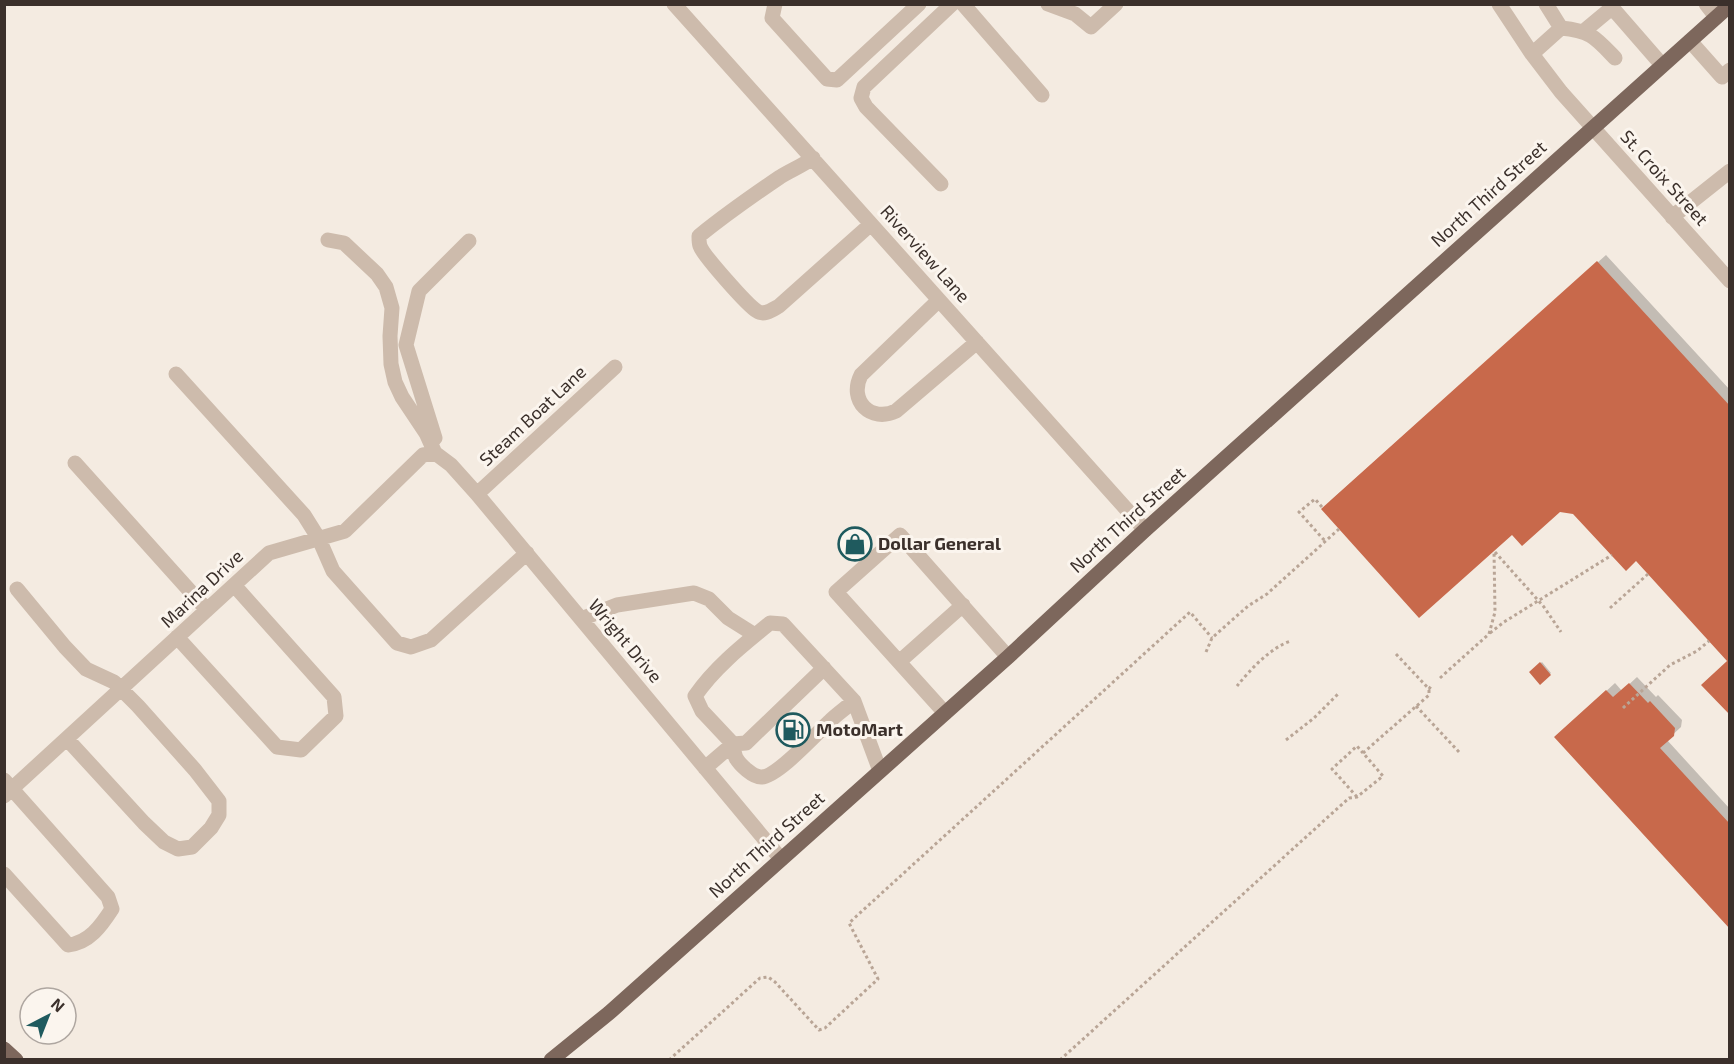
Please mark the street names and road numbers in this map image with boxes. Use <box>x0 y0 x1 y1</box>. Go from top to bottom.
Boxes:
street label: St. Croix Street <box>1616 125 1713 230</box>
street label: North Third Street <box>1426 136 1551 251</box>
street label: Riverview Lane <box>876 200 975 307</box>
street label: Steam Boat Lane <box>475 360 590 470</box>
street label: North Third Street <box>1065 462 1190 577</box>
street label: Marina Drive <box>156 545 247 632</box>
street label: Wright Drive <box>584 594 667 687</box>
street label: North Third Street <box>704 787 829 902</box>

